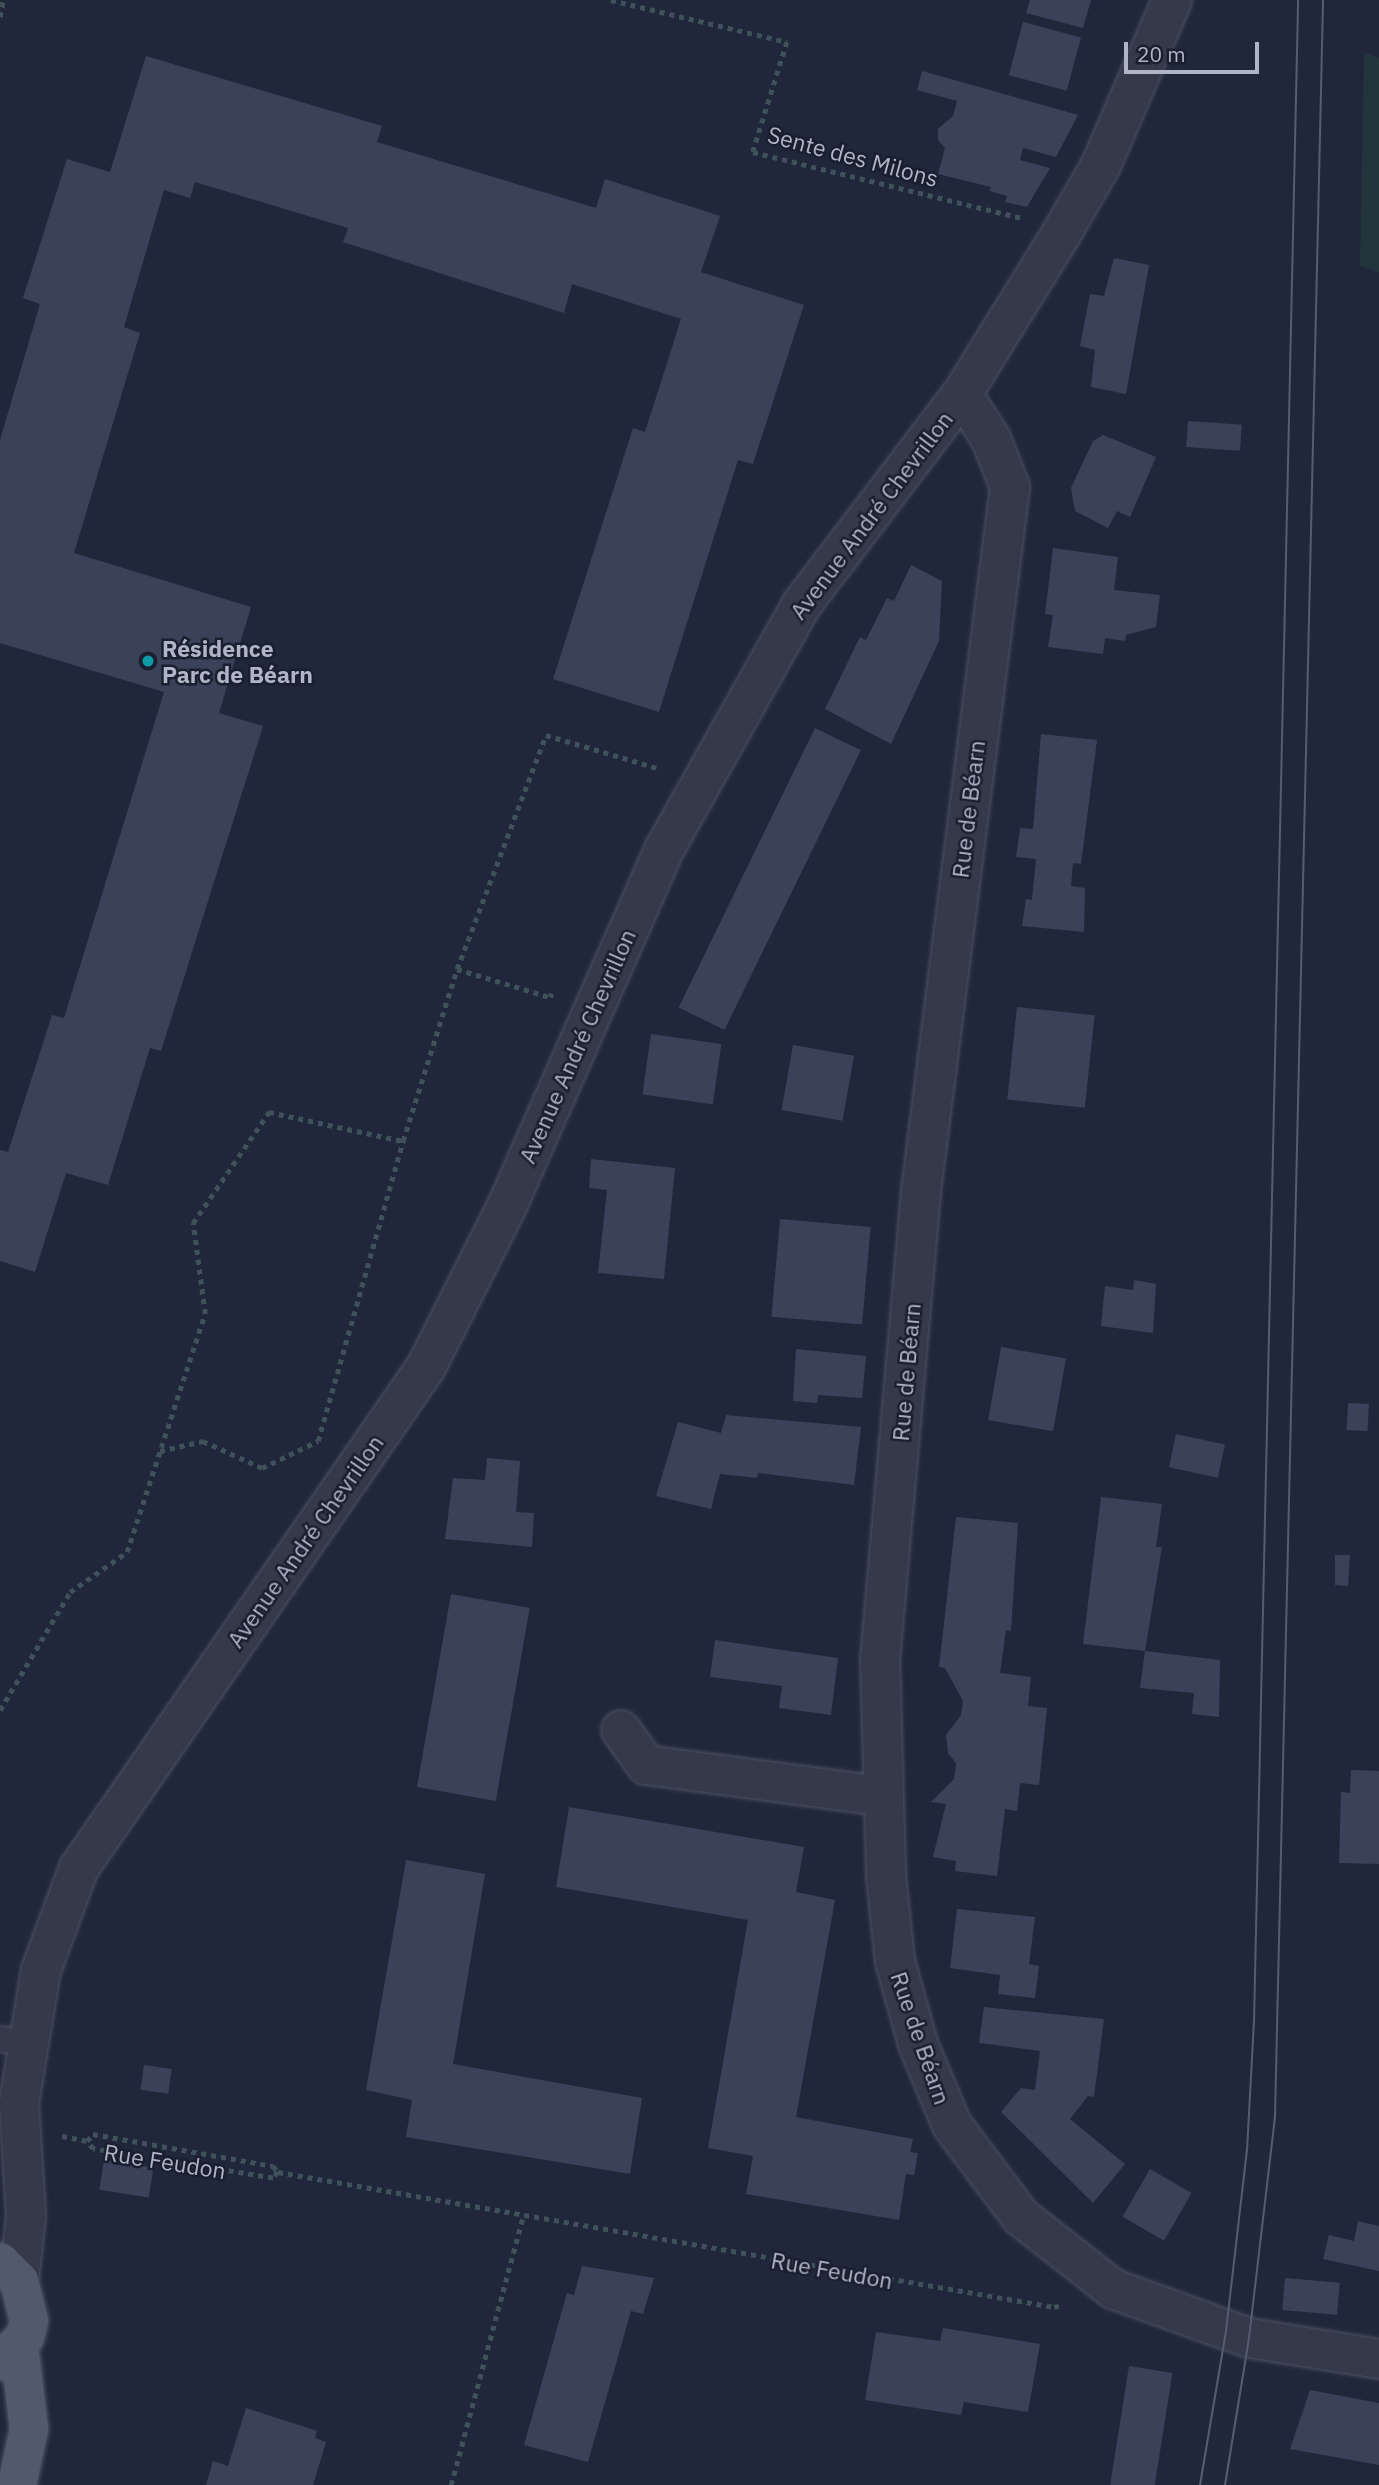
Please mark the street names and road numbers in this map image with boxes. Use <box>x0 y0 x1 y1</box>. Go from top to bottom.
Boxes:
street label: Sente des Milons <box>765 120 941 192</box>
street label: Avenue André Chevrillon <box>784 406 958 624</box>
street label: Rue de Béarn <box>946 739 990 879</box>
street label: Avenue André Chevrillon <box>513 925 641 1167</box>
street label: Rue de Béarn <box>886 1302 926 1442</box>
street label: Avenue André Chevrillon <box>221 1429 389 1653</box>
street label: Rue de Béarn <box>885 1968 957 2108</box>
street label: Rue Feudon <box>102 2138 228 2184</box>
street label: Rue Feudon <box>769 2246 895 2294</box>

